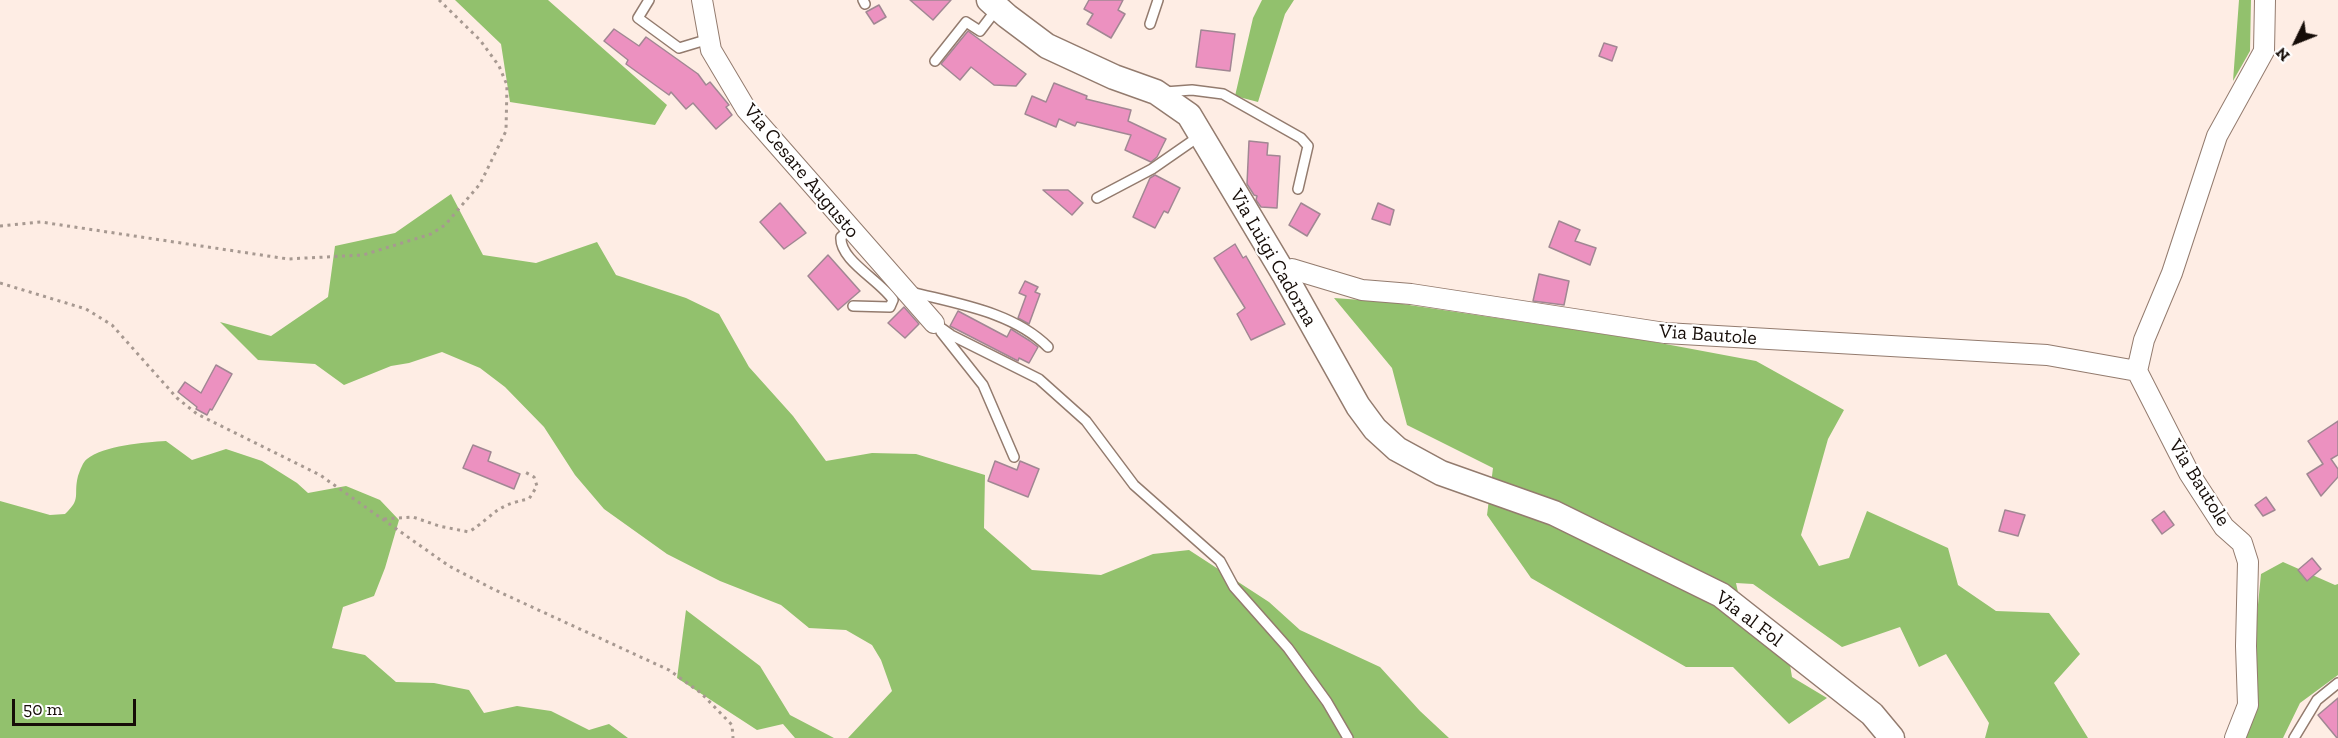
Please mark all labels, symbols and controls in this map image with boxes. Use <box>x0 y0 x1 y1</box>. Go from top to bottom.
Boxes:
north arrow <box>2266 12 2326 72</box>
text: N <box>2271 44 2294 66</box>
street label: Via Cesare Augusto <box>738 99 864 243</box>
street label: Via Luigi Cadorna <box>1224 185 1322 331</box>
street label: Via Bautole <box>1658 320 1758 350</box>
street label: Via Bautole <box>2163 435 2235 531</box>
street label: Via al Fol <box>1711 586 1787 652</box>
scale bar <box>15 687 140 725</box>
text: 50 m <box>23 698 62 720</box>

